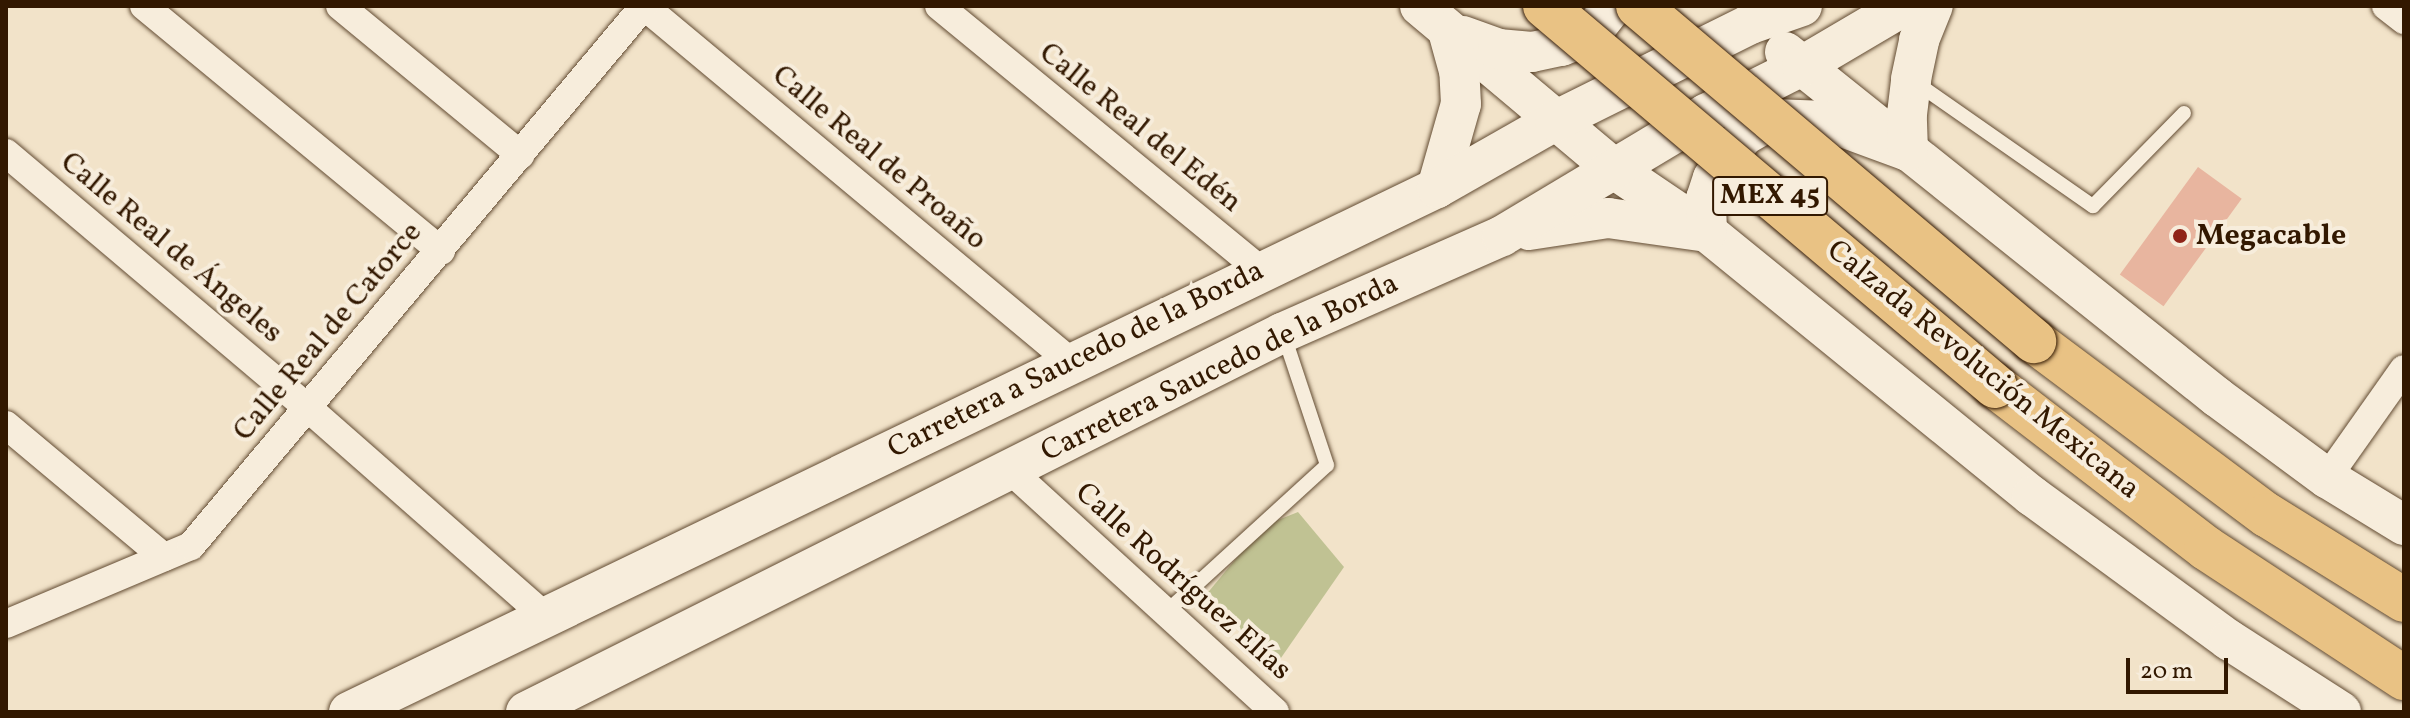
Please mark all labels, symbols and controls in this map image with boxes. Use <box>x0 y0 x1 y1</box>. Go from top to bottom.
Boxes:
street label: Calle Real del Edén <box>1032 35 1248 221</box>
street label: Calle Real de Proaño <box>765 58 993 258</box>
street label: Calle Real de Ángeles <box>53 145 289 351</box>
road number: MEX 45 <box>1712 172 1828 220</box>
street label: Calle Real de Catorce <box>226 215 430 449</box>
place label: Megacable <box>2196 218 2346 254</box>
marker: Megacable <box>2171 227 2189 245</box>
street label: Calzada Revolución Mexicana <box>1819 233 2147 507</box>
street label: Carretera a Saucedo de la Borda <box>882 253 1270 467</box>
street label: Carretera Saucedo de la Borda <box>1036 266 1404 470</box>
street label: Calle Rodríguez Elías <box>1068 475 1298 689</box>
scale bar <box>2130 642 2232 692</box>
text: 20 m <box>2140 655 2193 689</box>

